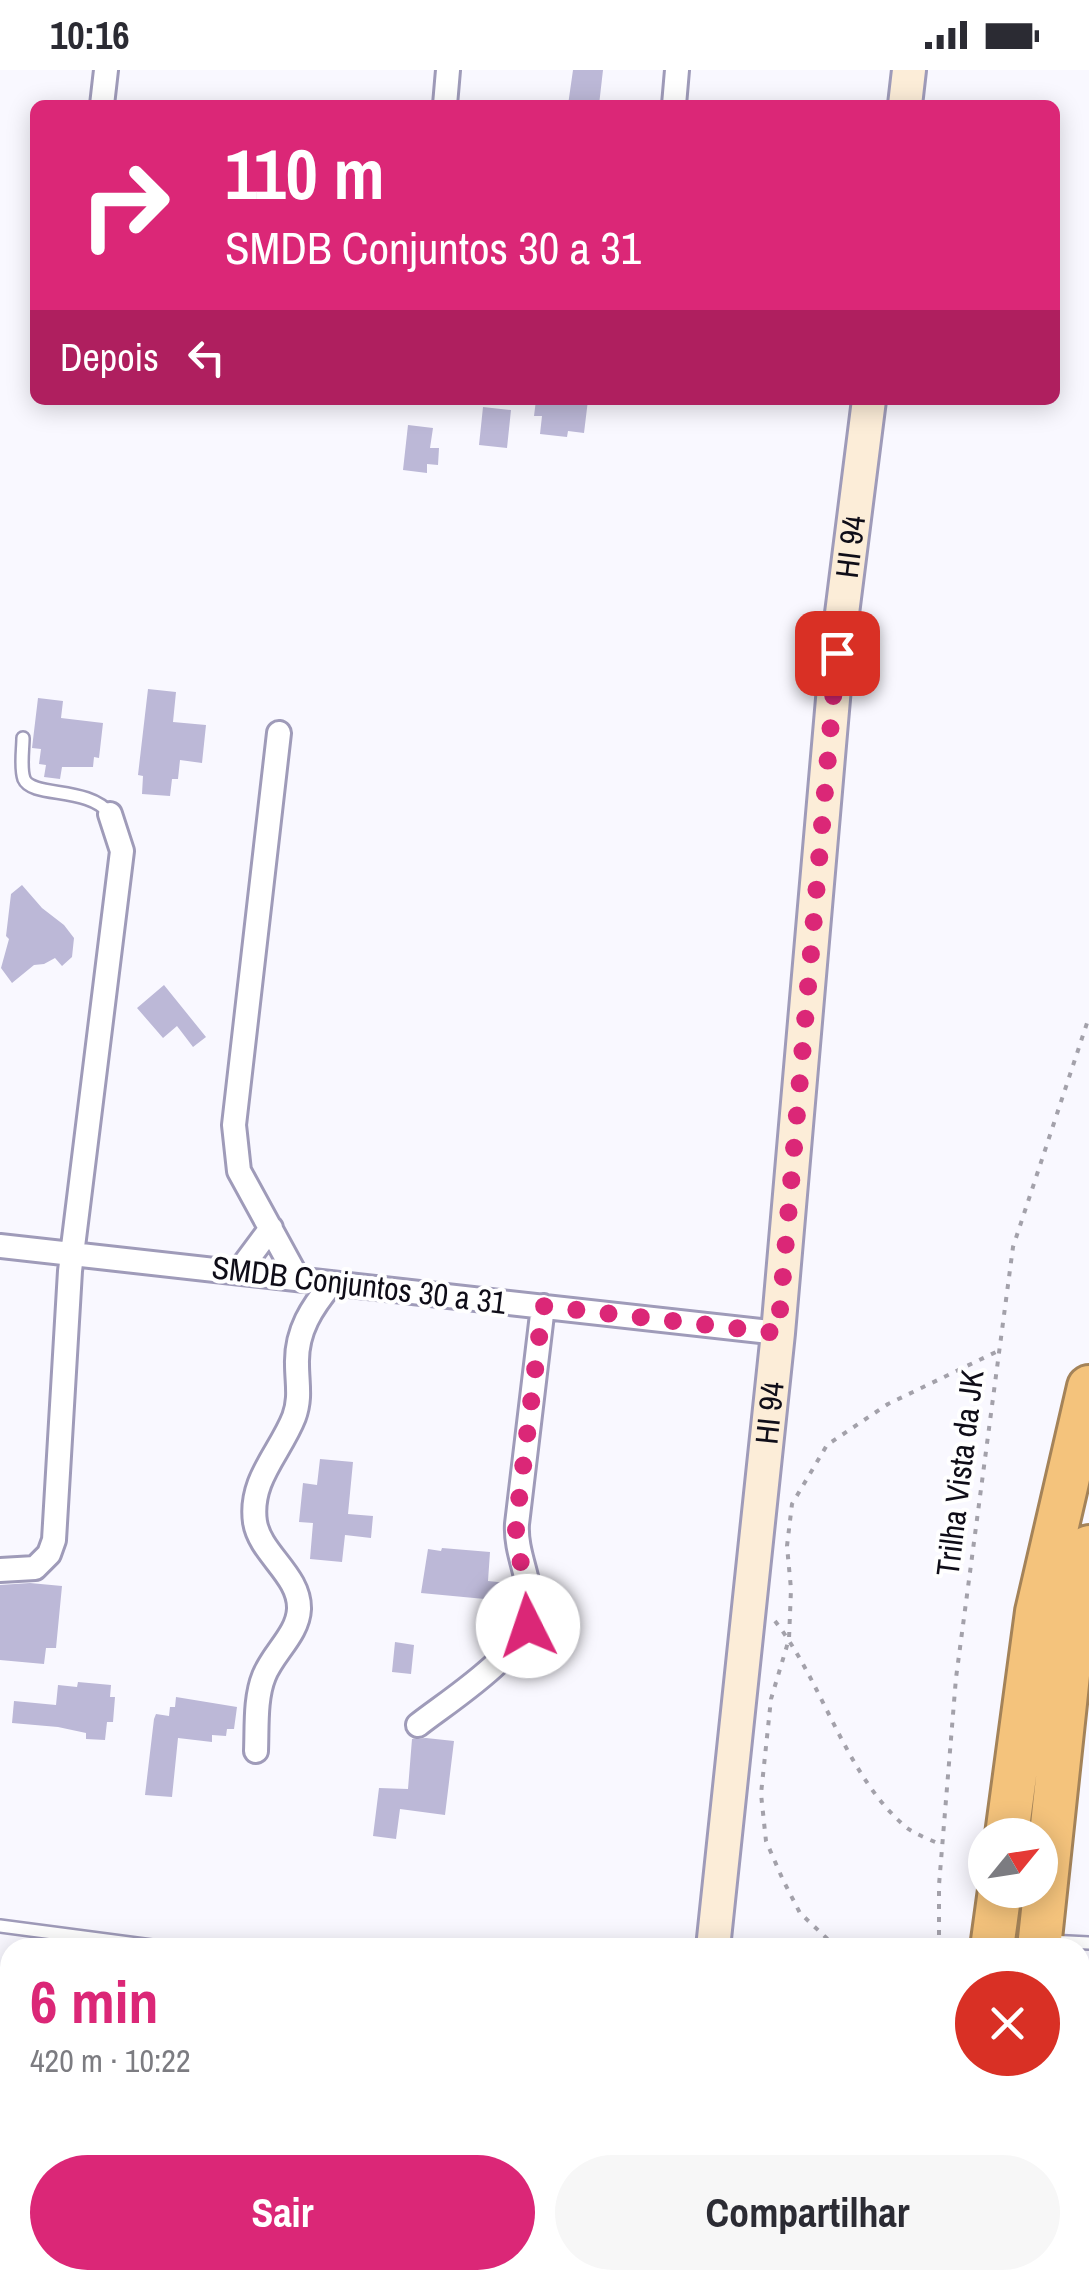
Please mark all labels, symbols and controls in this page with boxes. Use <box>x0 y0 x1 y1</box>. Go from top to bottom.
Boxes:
text: 10:16 <box>50 10 130 61</box>
text: 110 m <box>225 127 385 221</box>
icon: right <box>60 140 190 270</box>
text: SMDB Conjuntos 30 a 31 <box>225 217 641 278</box>
icon: left <box>179 330 234 385</box>
text: Depois <box>60 332 159 383</box>
street label: HI 94 <box>825 513 875 581</box>
pin <box>795 611 880 696</box>
icon: arrive <box>810 626 865 681</box>
street label: SMDB Conjuntos 30 a 31 <box>209 1245 509 1324</box>
street label: Trilha Vista da JK <box>926 1367 994 1578</box>
street label: HI 94 <box>744 1379 794 1446</box>
position arrow <box>476 1574 580 1678</box>
north arrow <box>968 1818 1058 1908</box>
map controls <box>968 1818 1058 1908</box>
text: 6 min <box>30 1961 159 2042</box>
button: close <box>955 1971 1060 2076</box>
text: 420 m · 10:22 <box>30 2039 190 2082</box>
button: Sair <box>30 2155 535 2270</box>
button: Compartilhar <box>555 2155 1060 2270</box>

